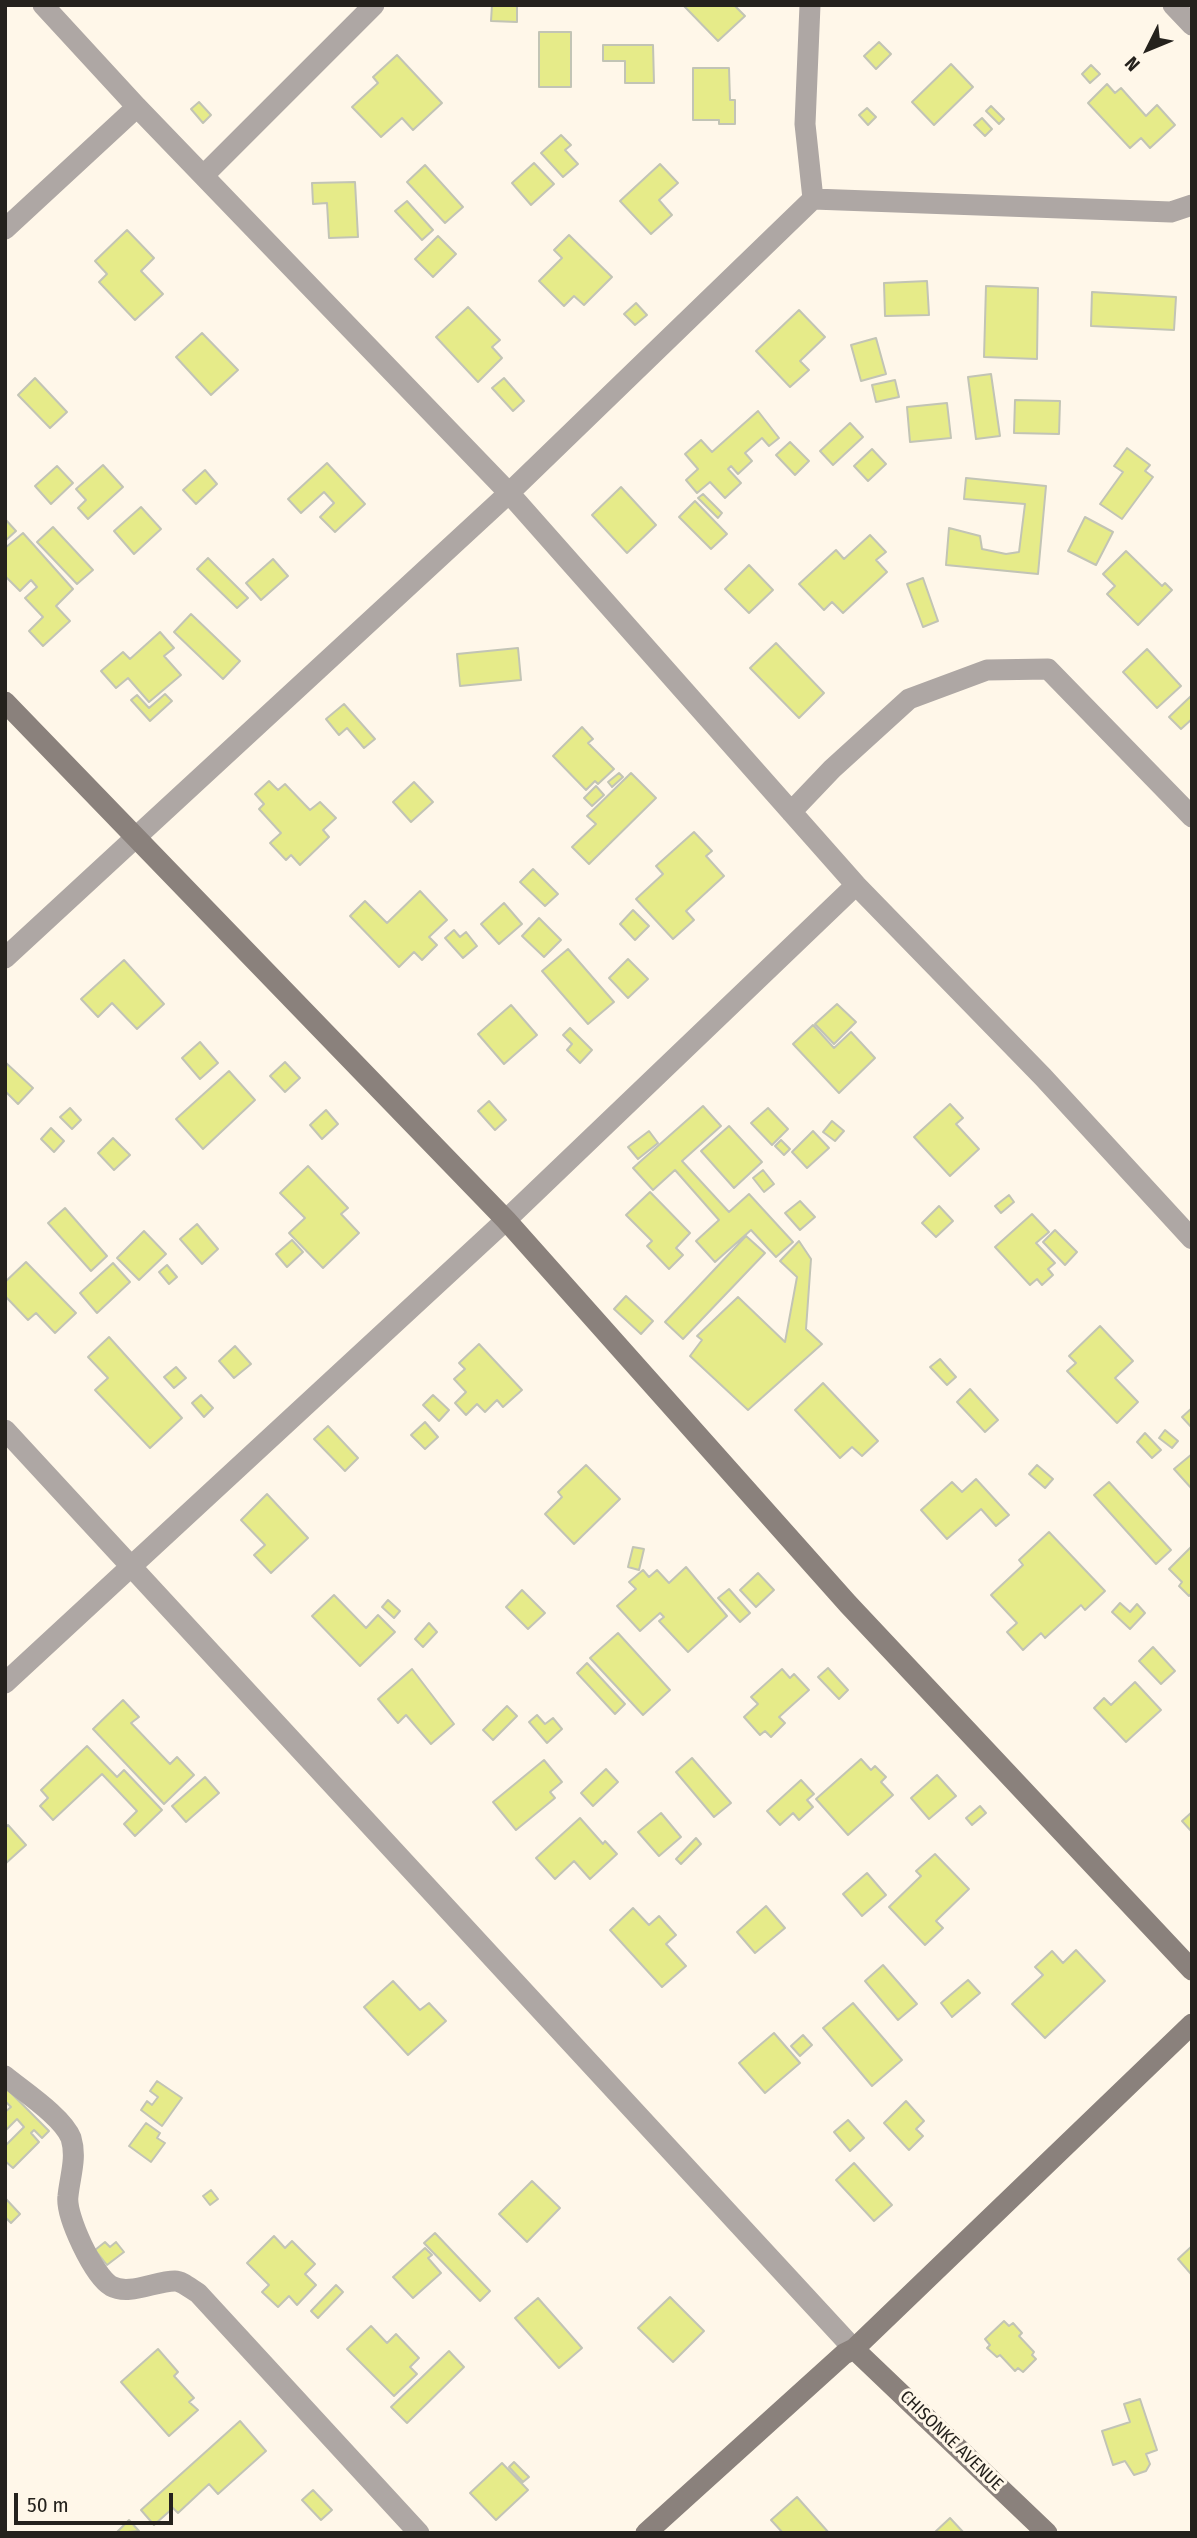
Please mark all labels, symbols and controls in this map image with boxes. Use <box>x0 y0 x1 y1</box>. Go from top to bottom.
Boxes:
north arrow <box>1113 14 1183 84</box>
text: N <box>1120 52 1145 76</box>
street label: CHISONKE AVENUE <box>895 2386 1007 2496</box>
scale bar <box>18 2478 177 2522</box>
text: 50 m <box>27 2492 69 2518</box>

